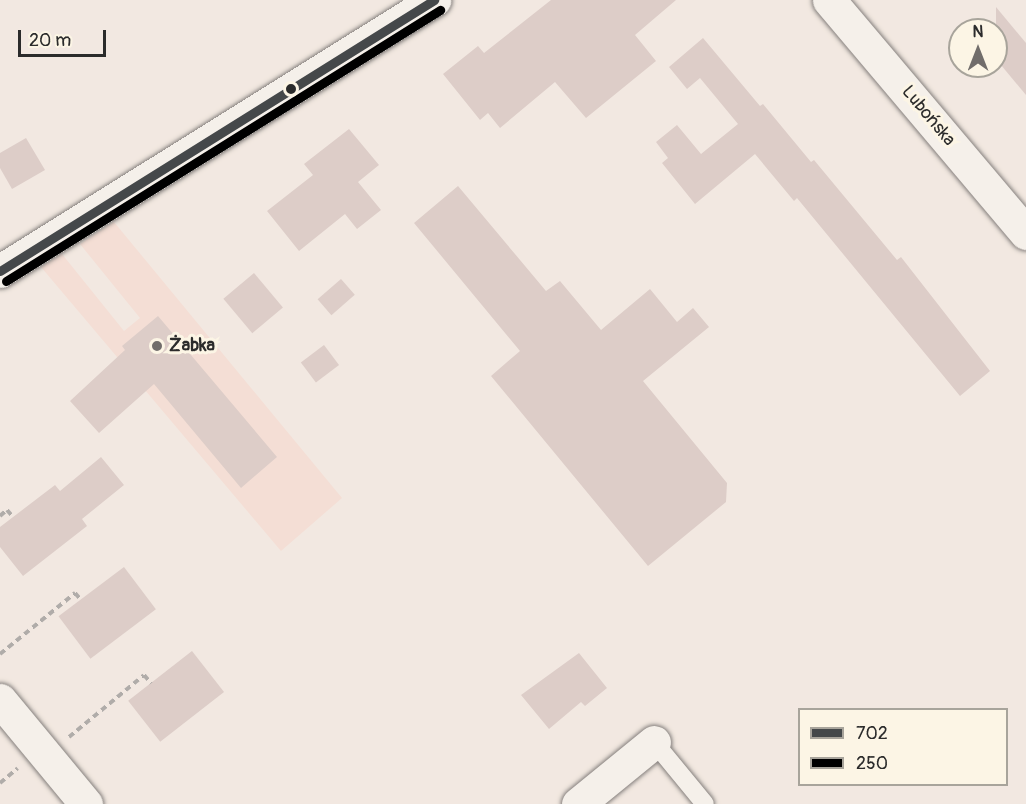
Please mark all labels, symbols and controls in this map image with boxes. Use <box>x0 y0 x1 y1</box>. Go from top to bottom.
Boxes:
scale bar <box>21 18 110 56</box>
north arrow <box>948 18 1008 78</box>
text: N <box>973 22 983 42</box>
text: 20 m <box>29 29 71 52</box>
street label: Lubońska <box>897 81 959 151</box>
unlabelled marker <box>285 83 297 95</box>
place label: Żabka <box>169 335 215 357</box>
marker: Żabka <box>150 339 164 353</box>
legend <box>798 708 1008 786</box>
text: 702 <box>856 722 888 745</box>
text: 250 <box>856 752 888 775</box>

